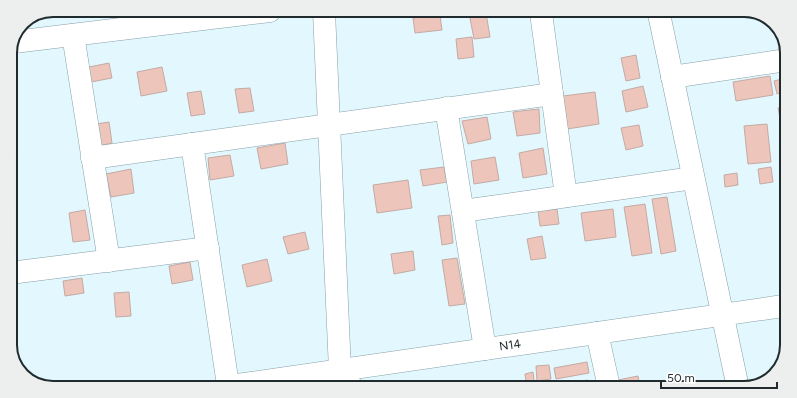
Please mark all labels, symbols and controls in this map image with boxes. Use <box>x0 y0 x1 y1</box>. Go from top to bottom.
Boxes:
street label: N14 <box>498 336 522 353</box>
scale bar <box>661 364 777 390</box>
text: 50 m <box>667 371 695 385</box>

